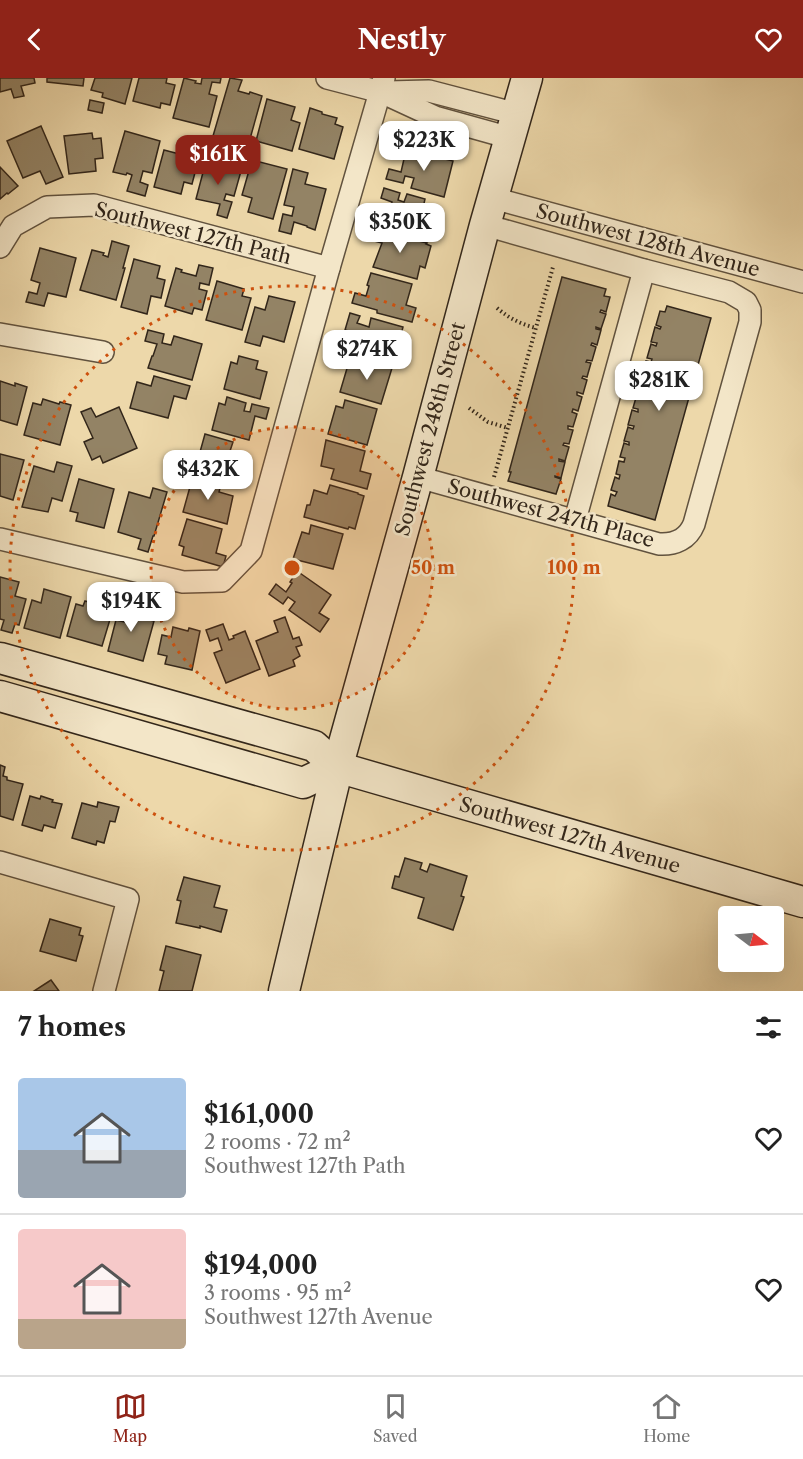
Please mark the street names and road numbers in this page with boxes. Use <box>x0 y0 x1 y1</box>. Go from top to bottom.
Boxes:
street label: Southwest 127th Path <box>92 197 294 269</box>
street label: Southwest 128th Avenue <box>533 199 763 281</box>
street label: Southwest 248th Street <box>390 319 470 539</box>
street label: Southwest 247th Place <box>445 474 657 552</box>
street label: Southwest 127th Avenue <box>457 792 683 878</box>

